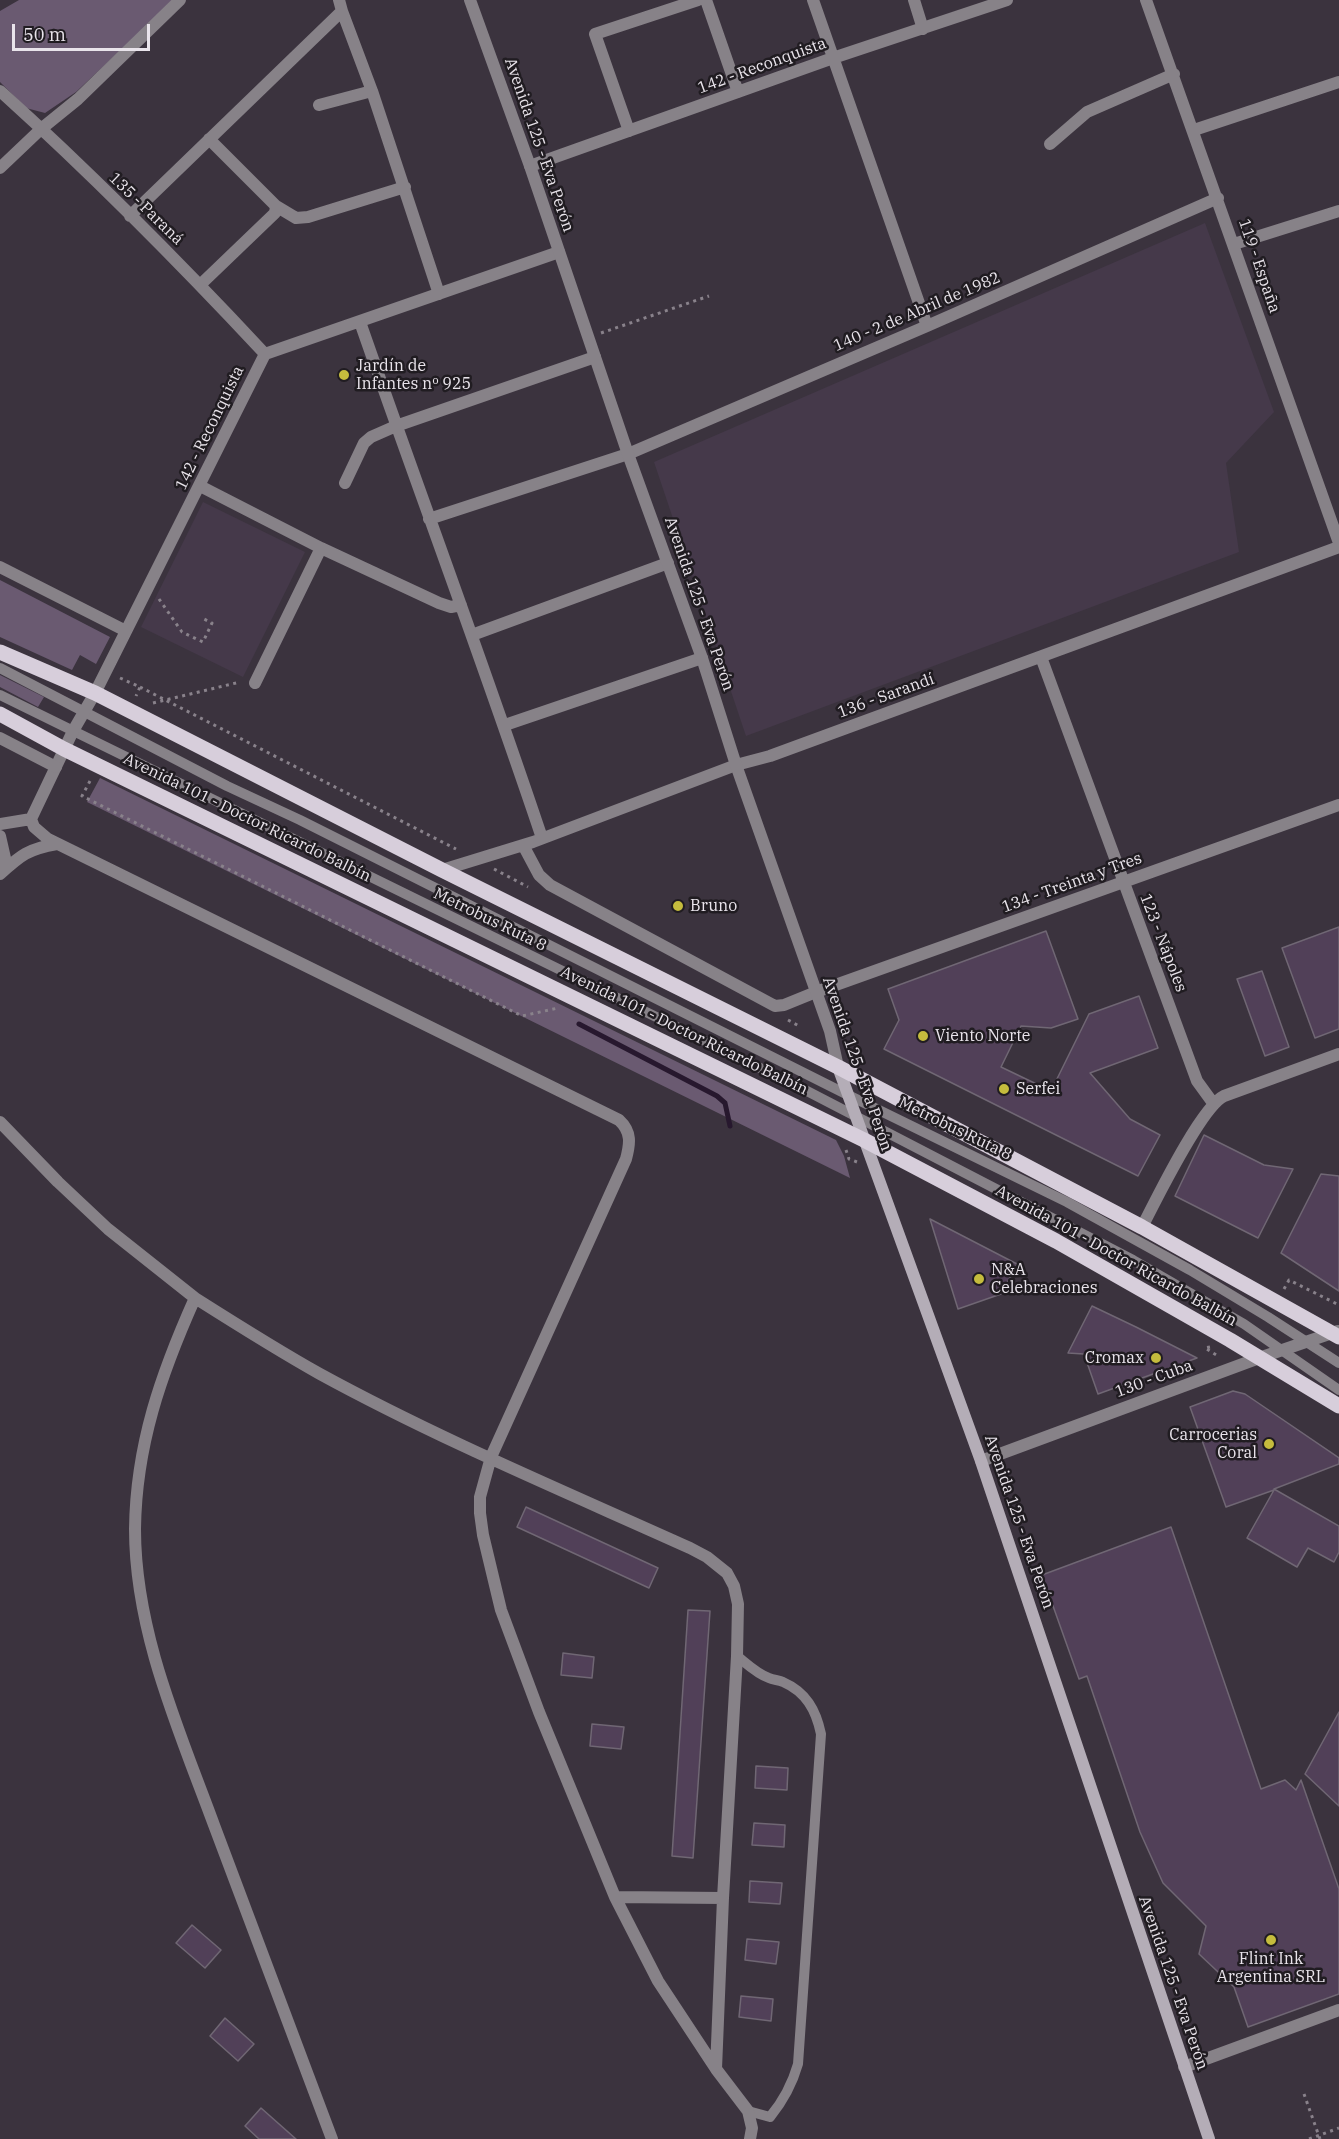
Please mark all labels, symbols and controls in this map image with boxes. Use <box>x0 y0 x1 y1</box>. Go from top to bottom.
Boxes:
scale bar <box>15 12 153 50</box>
text: 50 m <box>23 23 66 46</box>
street label: 142 - Reconquista <box>695 34 829 98</box>
street label: Avenida 125 - Eva Perón <box>500 55 578 235</box>
street label: 135 - Paraná <box>105 169 187 249</box>
street label: 119 - España <box>1234 216 1284 316</box>
street label: 140 - 2 de Abril de 1982 <box>831 268 1003 356</box>
place label: Jardín de Infantes nº 925 <box>356 356 471 394</box>
street label: 142 - Reconquista <box>172 363 248 493</box>
marker: Jardín de Infantes nº 925 <box>337 368 351 382</box>
street label: Avenida 125 - Eva Perón <box>660 514 738 694</box>
street label: 136 - Sarandí <box>835 670 937 722</box>
street label: Avenida 101 - Doctor Ricardo Balbín <box>120 750 374 886</box>
street label: 134 - Treinta y Tres <box>999 849 1145 917</box>
street label: Metrobus Ruta 8 <box>430 884 550 956</box>
street label: 123 - Nápoles <box>1135 891 1191 995</box>
place label: Bruno <box>690 896 737 916</box>
marker: Bruno <box>671 899 685 913</box>
street label: Avenida 101 - Doctor Ricardo Balbín <box>557 963 811 1099</box>
street label: Avenida 125 - Eva Perón <box>818 974 896 1154</box>
place label: Viento Norte <box>935 1026 1030 1046</box>
marker: Viento Norte <box>916 1029 930 1043</box>
place label: Serfei <box>1016 1079 1060 1099</box>
marker: Serfei <box>997 1082 1011 1096</box>
street label: Metrobus Ruta 8 <box>895 1093 1015 1165</box>
street label: Avenida 101 - Doctor Ricardo Balbín <box>992 1181 1240 1331</box>
place label: N&A Celebraciones <box>991 1260 1097 1298</box>
marker: N&A Celebraciones <box>972 1272 986 1286</box>
place label: Cromax <box>1085 1348 1144 1368</box>
marker: Cromax <box>1149 1351 1163 1365</box>
street label: 130 - Cuba <box>1113 1356 1195 1402</box>
place label: Carrocerias Coral <box>1169 1425 1257 1463</box>
street label: Avenida 125 - Eva Perón <box>980 1432 1058 1612</box>
marker: Carrocerias Coral <box>1262 1437 1276 1451</box>
street label: Avenida 125 - Eva Perón <box>1134 1893 1212 2073</box>
marker: Flint Ink Argentina SRL <box>1264 1933 1278 1947</box>
place label: Flint Ink Argentina SRL <box>1217 1949 1325 1987</box>

